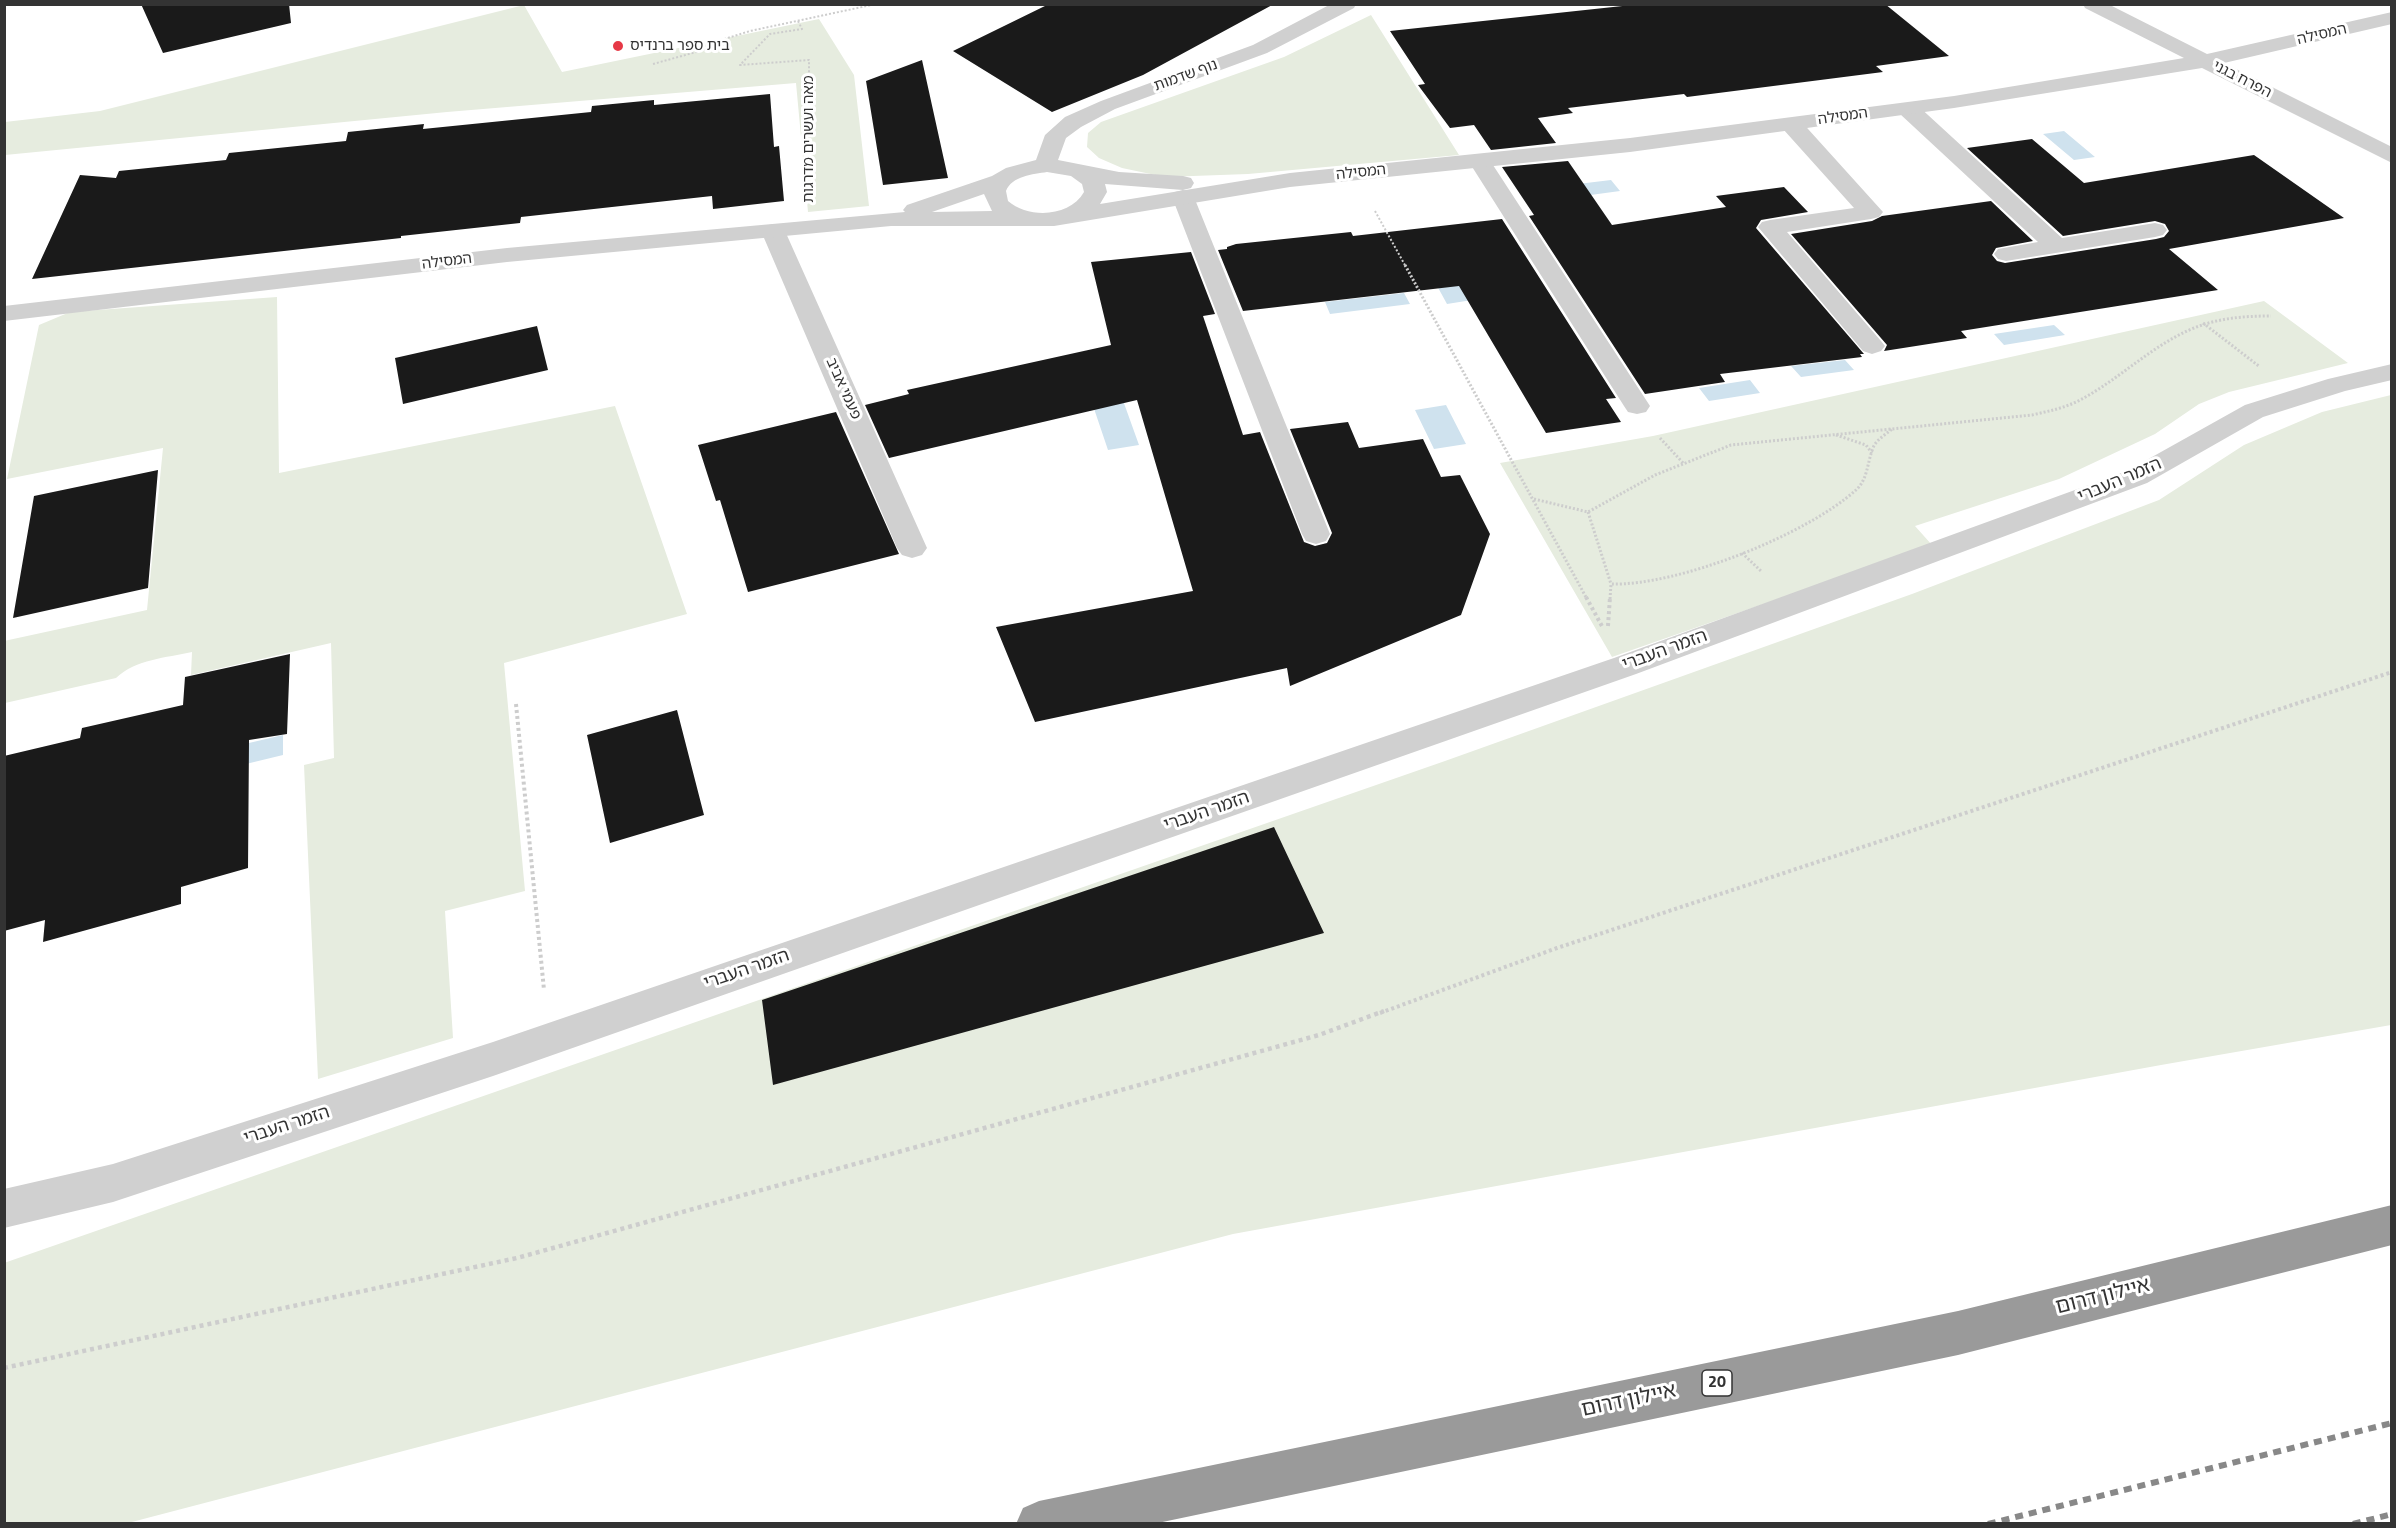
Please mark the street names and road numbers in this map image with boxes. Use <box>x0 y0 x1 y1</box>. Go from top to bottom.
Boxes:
street label: המסילה <box>2295 21 2349 49</box>
street label: נוף שדמות <box>1152 56 1220 96</box>
street label: הפרח בגני <box>2210 58 2274 102</box>
street label: מאה ועשרים מדרגות <box>800 75 818 203</box>
street label: המסילה <box>1817 105 1869 129</box>
street label: המסילה <box>1335 161 1387 185</box>
street label: המסילה <box>421 250 473 274</box>
street label: פעמי אביב <box>821 355 865 423</box>
street label: הזמר העברי <box>2075 454 2165 508</box>
street label: הזמר העברי <box>1619 626 1711 676</box>
street label: הזמר העברי <box>1161 787 1253 837</box>
street label: הזמר העברי <box>701 945 793 995</box>
street label: הזמר העברי <box>241 1102 333 1150</box>
street label: איילון דרום <box>2053 1273 2153 1321</box>
road number: 20 <box>1702 1370 1732 1396</box>
street label: איילון דרום <box>1579 1379 1679 1423</box>

